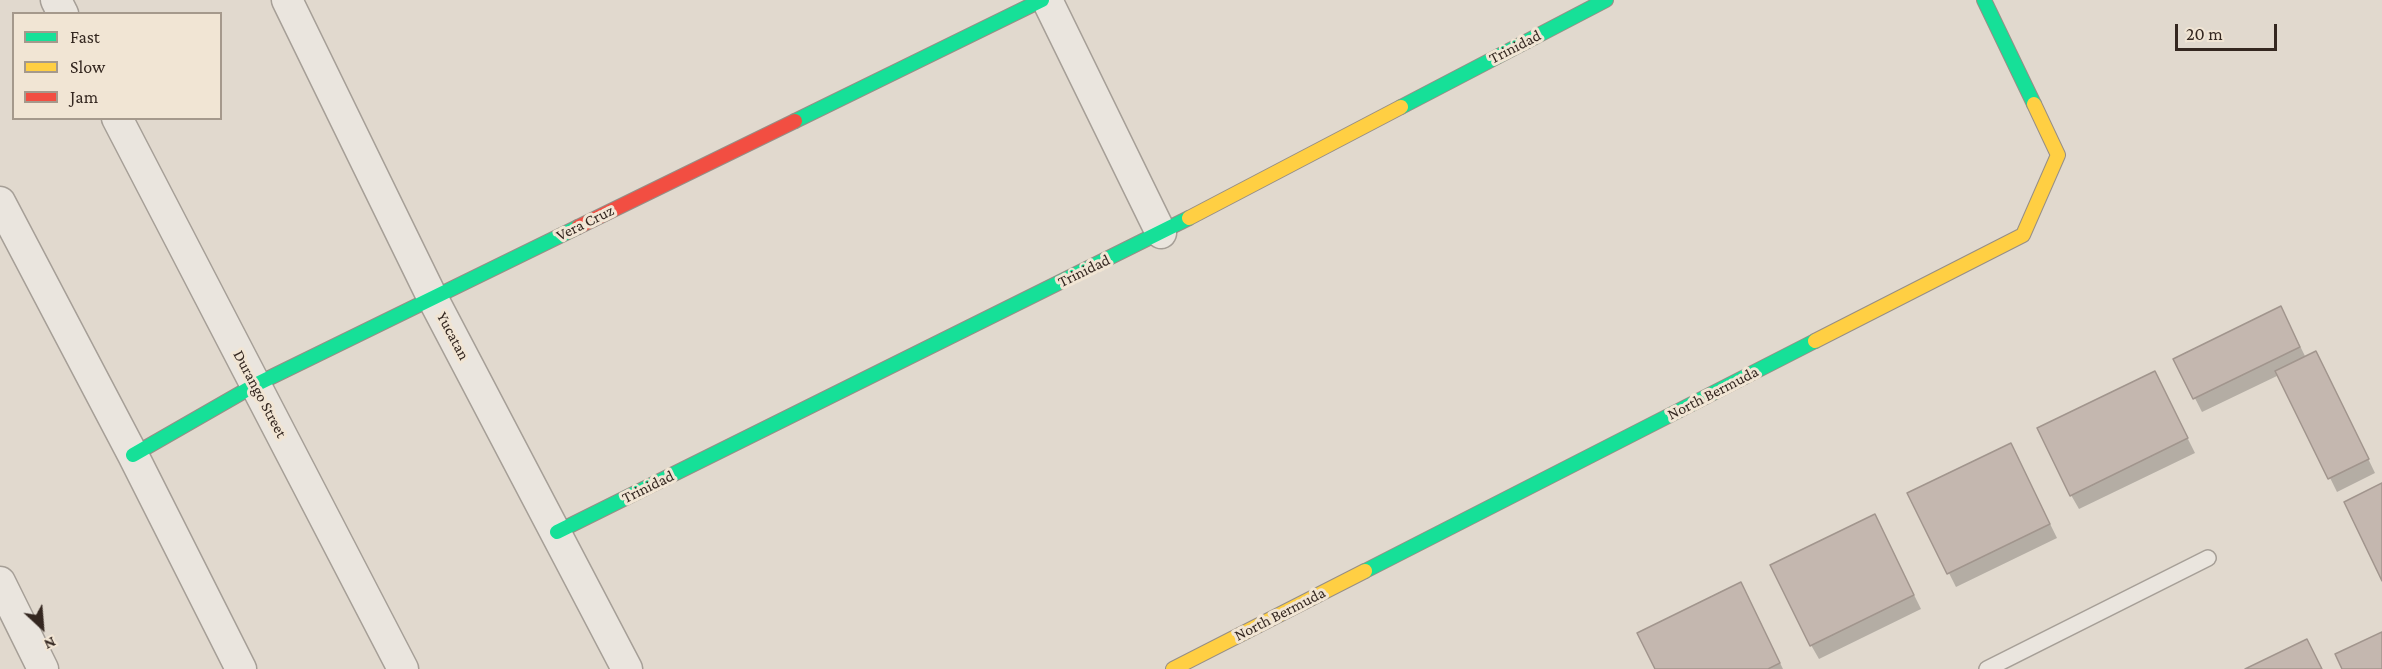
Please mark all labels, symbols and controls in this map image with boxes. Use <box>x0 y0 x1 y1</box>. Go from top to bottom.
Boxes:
legend <box>12 12 222 120</box>
scale bar <box>2178 12 2280 50</box>
text: 20 m <box>2186 24 2223 44</box>
street label: Trinidad <box>1486 26 1544 68</box>
text: Fast <box>70 27 100 47</box>
text: Slow <box>70 57 105 77</box>
text: Jam <box>70 87 98 107</box>
street label: Vera Cruz <box>553 201 617 245</box>
street label: Trinidad <box>1055 250 1113 292</box>
street label: Yucatan <box>432 309 474 363</box>
street label: Durango Street <box>229 347 291 441</box>
street label: North Bermuda <box>1664 362 1762 424</box>
street label: Trinidad <box>619 466 677 508</box>
street label: North Bermuda <box>1231 583 1329 645</box>
north arrow <box>12 597 72 657</box>
text: N <box>41 634 59 654</box>

